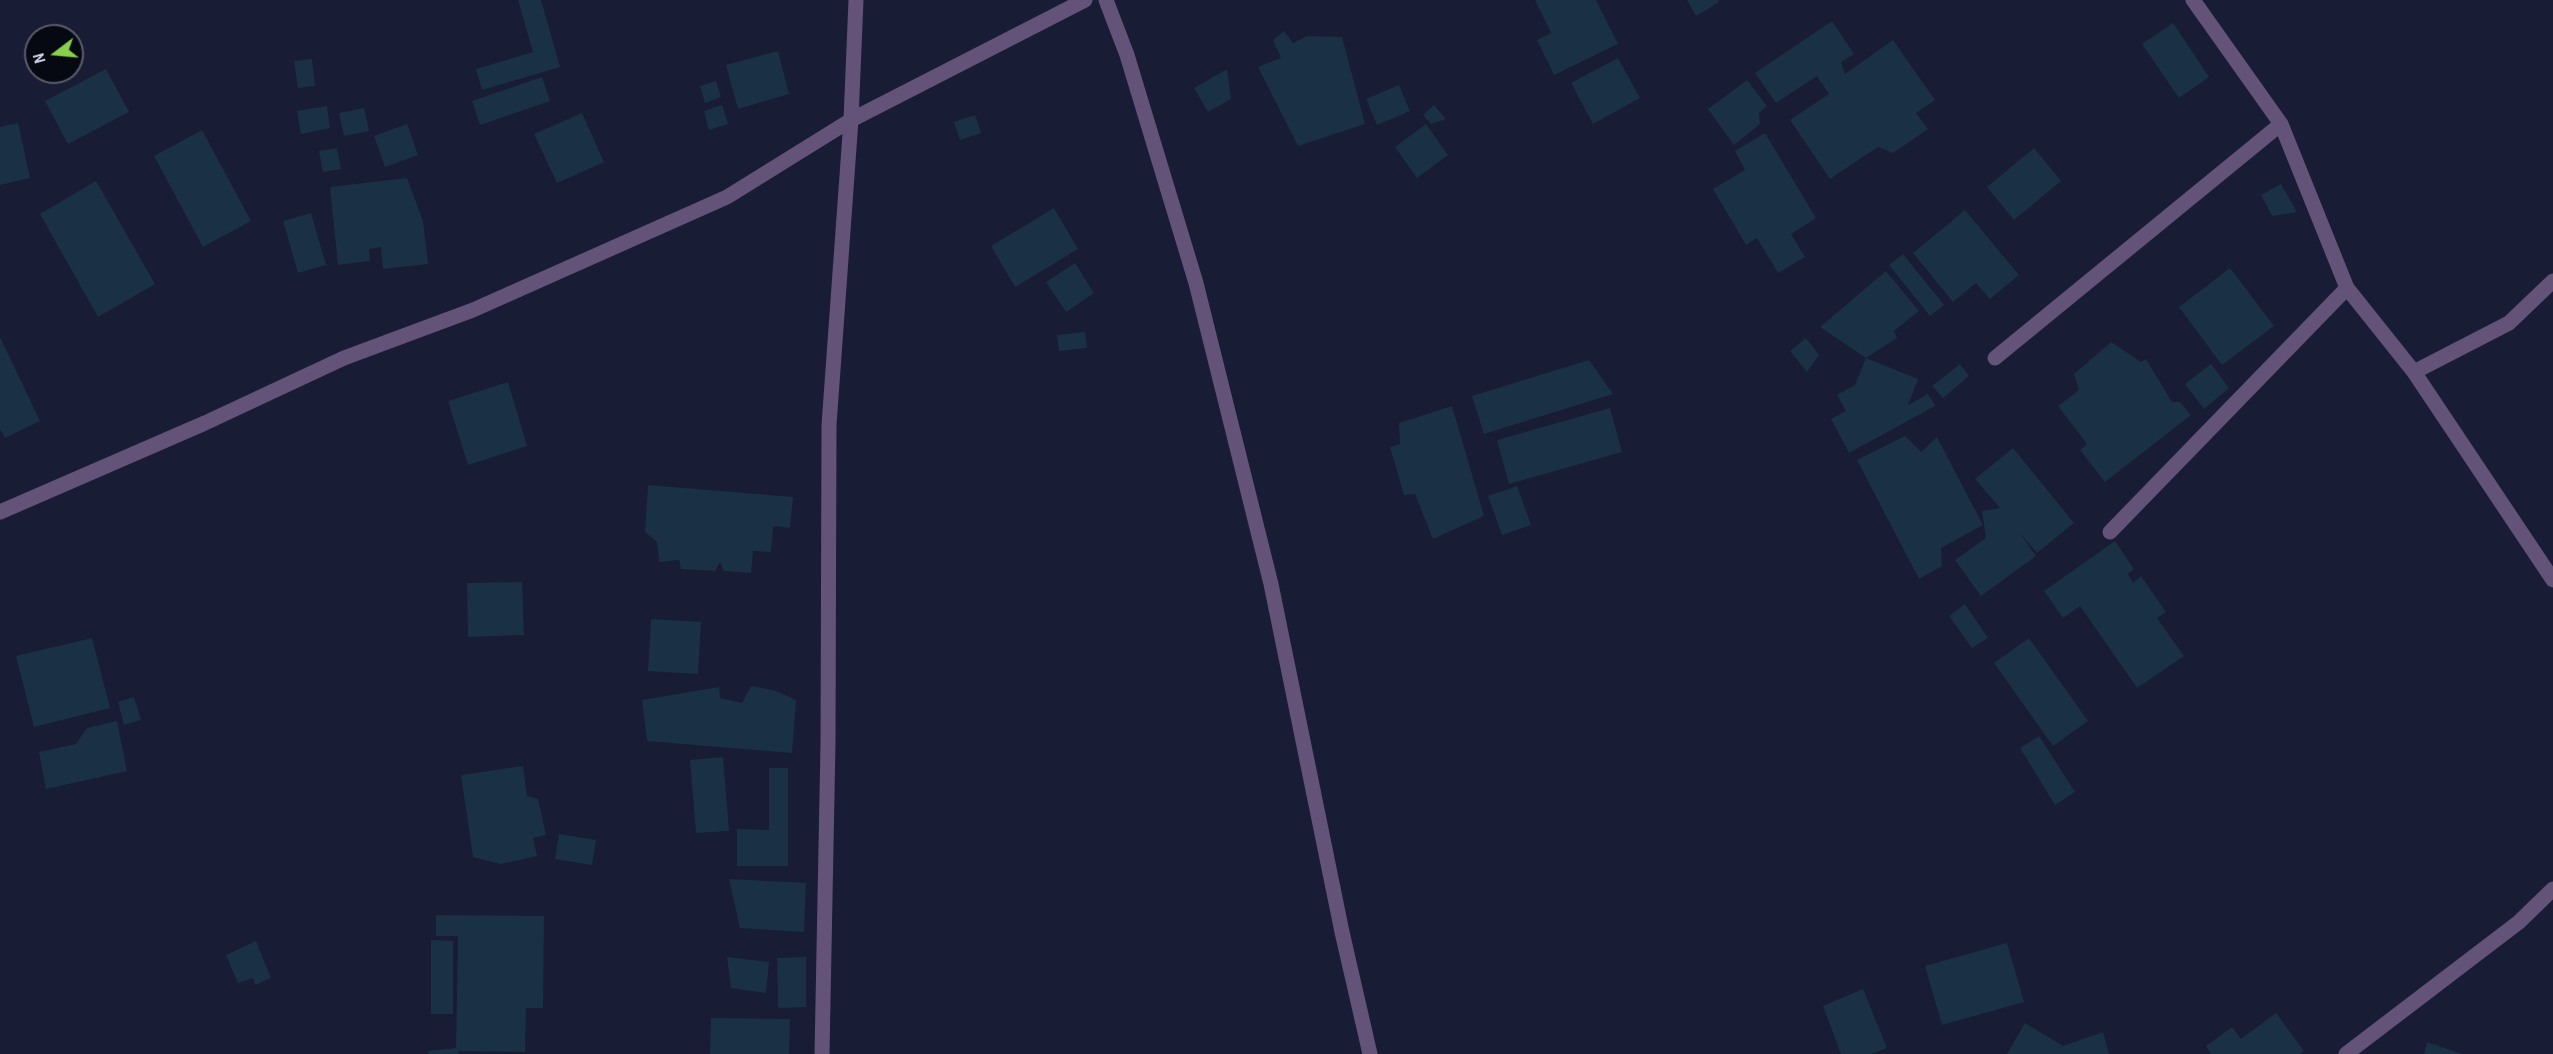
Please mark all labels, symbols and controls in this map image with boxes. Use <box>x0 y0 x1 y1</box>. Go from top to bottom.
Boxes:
north arrow <box>24 24 84 84</box>
text: N <box>27 51 51 66</box>

